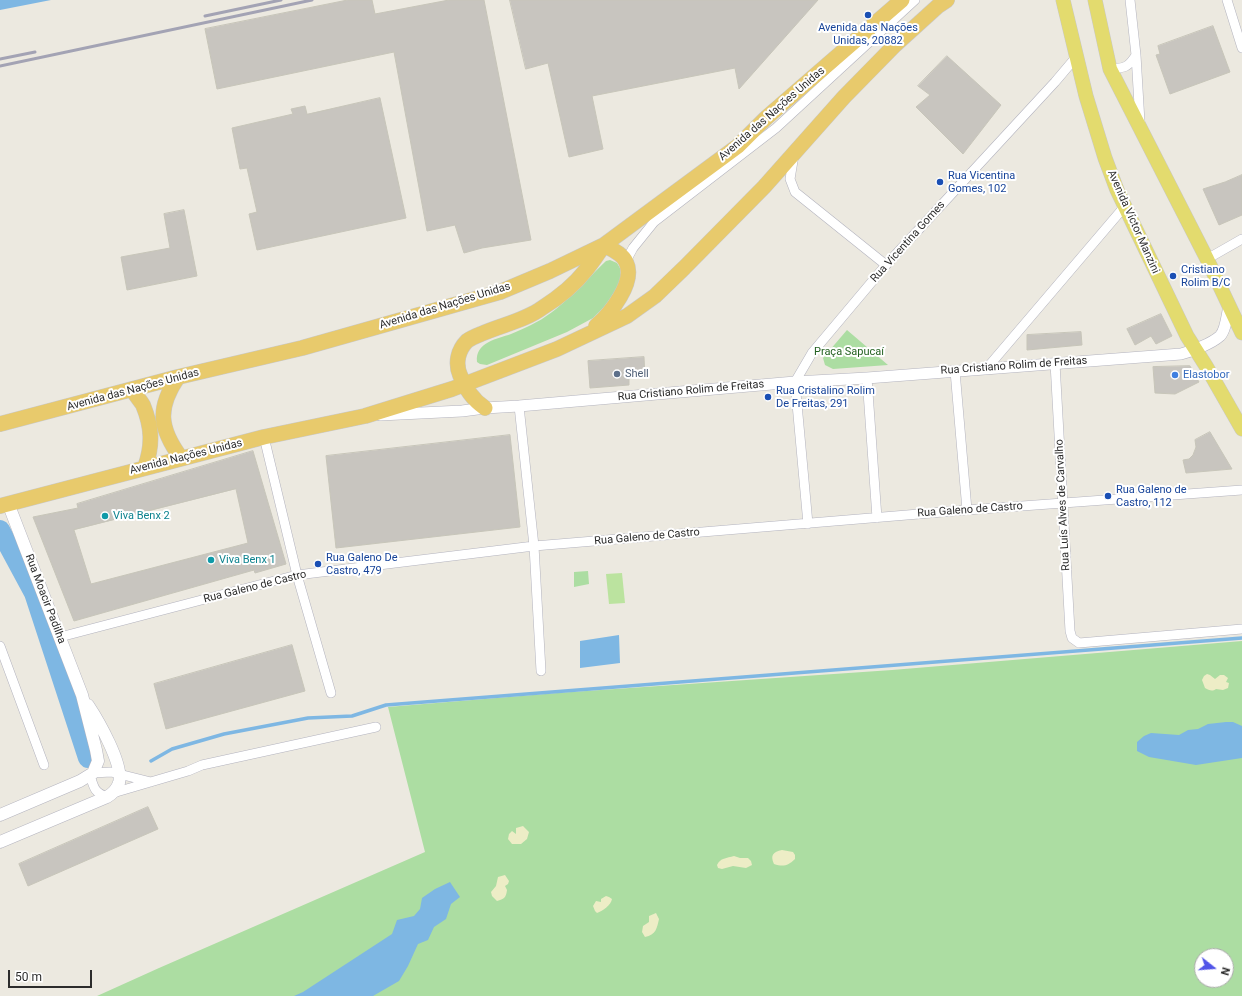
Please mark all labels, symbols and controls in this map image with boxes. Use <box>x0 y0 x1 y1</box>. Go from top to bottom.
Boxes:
marker: Avenida das Nações Unidas, 20882 <box>863 10 873 20</box>
place label: Avenida das Nações Unidas, 20882 <box>818 21 918 47</box>
street label: Avenida das Nações Unidas <box>716 64 828 164</box>
street label: Avenida Víctor Manzini <box>1104 168 1162 276</box>
place label: Rua Vicentina Gomes, 102 <box>948 169 1015 195</box>
marker: Rua Vicentina Gomes, 102 <box>935 177 945 187</box>
street label: Rua Vicentina Gomes <box>868 199 948 285</box>
place label: Cristiano Rolim B/C <box>1181 263 1230 289</box>
marker: Cristiano Rolim B/C <box>1168 271 1178 281</box>
street label: Avenida das Nações Unidas <box>378 280 512 332</box>
park label: Praça Sapucaí <box>814 345 884 359</box>
street label: Rua Cristiano Rolim de Freitas <box>940 354 1088 378</box>
street label: Avenida das Nações Unidas <box>66 366 200 414</box>
place label: Shell <box>625 367 649 381</box>
place label: Elastobor <box>1183 368 1230 382</box>
marker: Shell <box>612 369 622 379</box>
marker: Elastobor <box>1170 370 1180 380</box>
street label: Rua Cristiano Rolim de Freitas <box>617 378 765 404</box>
place label: Rua Cristalino Rolim De Freitas, 291 <box>776 384 875 410</box>
marker: Rua Cristalino Rolim De Freitas, 291 <box>763 392 773 402</box>
street label: Avenida Nações Unidas <box>128 437 244 477</box>
street label: Rua Luís Alves de Carvalho <box>1053 439 1073 571</box>
place label: Rua Galeno de Castro, 112 <box>1116 483 1187 509</box>
marker: Rua Galeno de Castro, 112 <box>1103 491 1113 501</box>
street label: Rua Galeno de Castro <box>917 500 1023 520</box>
place label: Viva Benx 2 <box>113 509 170 523</box>
marker: Viva Benx 2 <box>100 511 110 521</box>
street label: Rua Galeno de Castro <box>594 526 700 548</box>
place label: Rua Galeno De Castro, 479 <box>326 551 398 577</box>
street label: Rua Moacir Padilha <box>22 552 68 646</box>
place label: Viva Benx 1 <box>219 553 276 567</box>
marker: Viva Benx 1 <box>206 555 216 565</box>
marker: Rua Galeno De Castro, 479 <box>313 559 323 569</box>
street label: Rua Galeno de Castro <box>202 568 308 606</box>
north arrow <box>1194 948 1234 988</box>
scale bar <box>10 962 94 988</box>
text: N <box>1218 966 1232 977</box>
text: 50 m <box>15 970 42 984</box>

